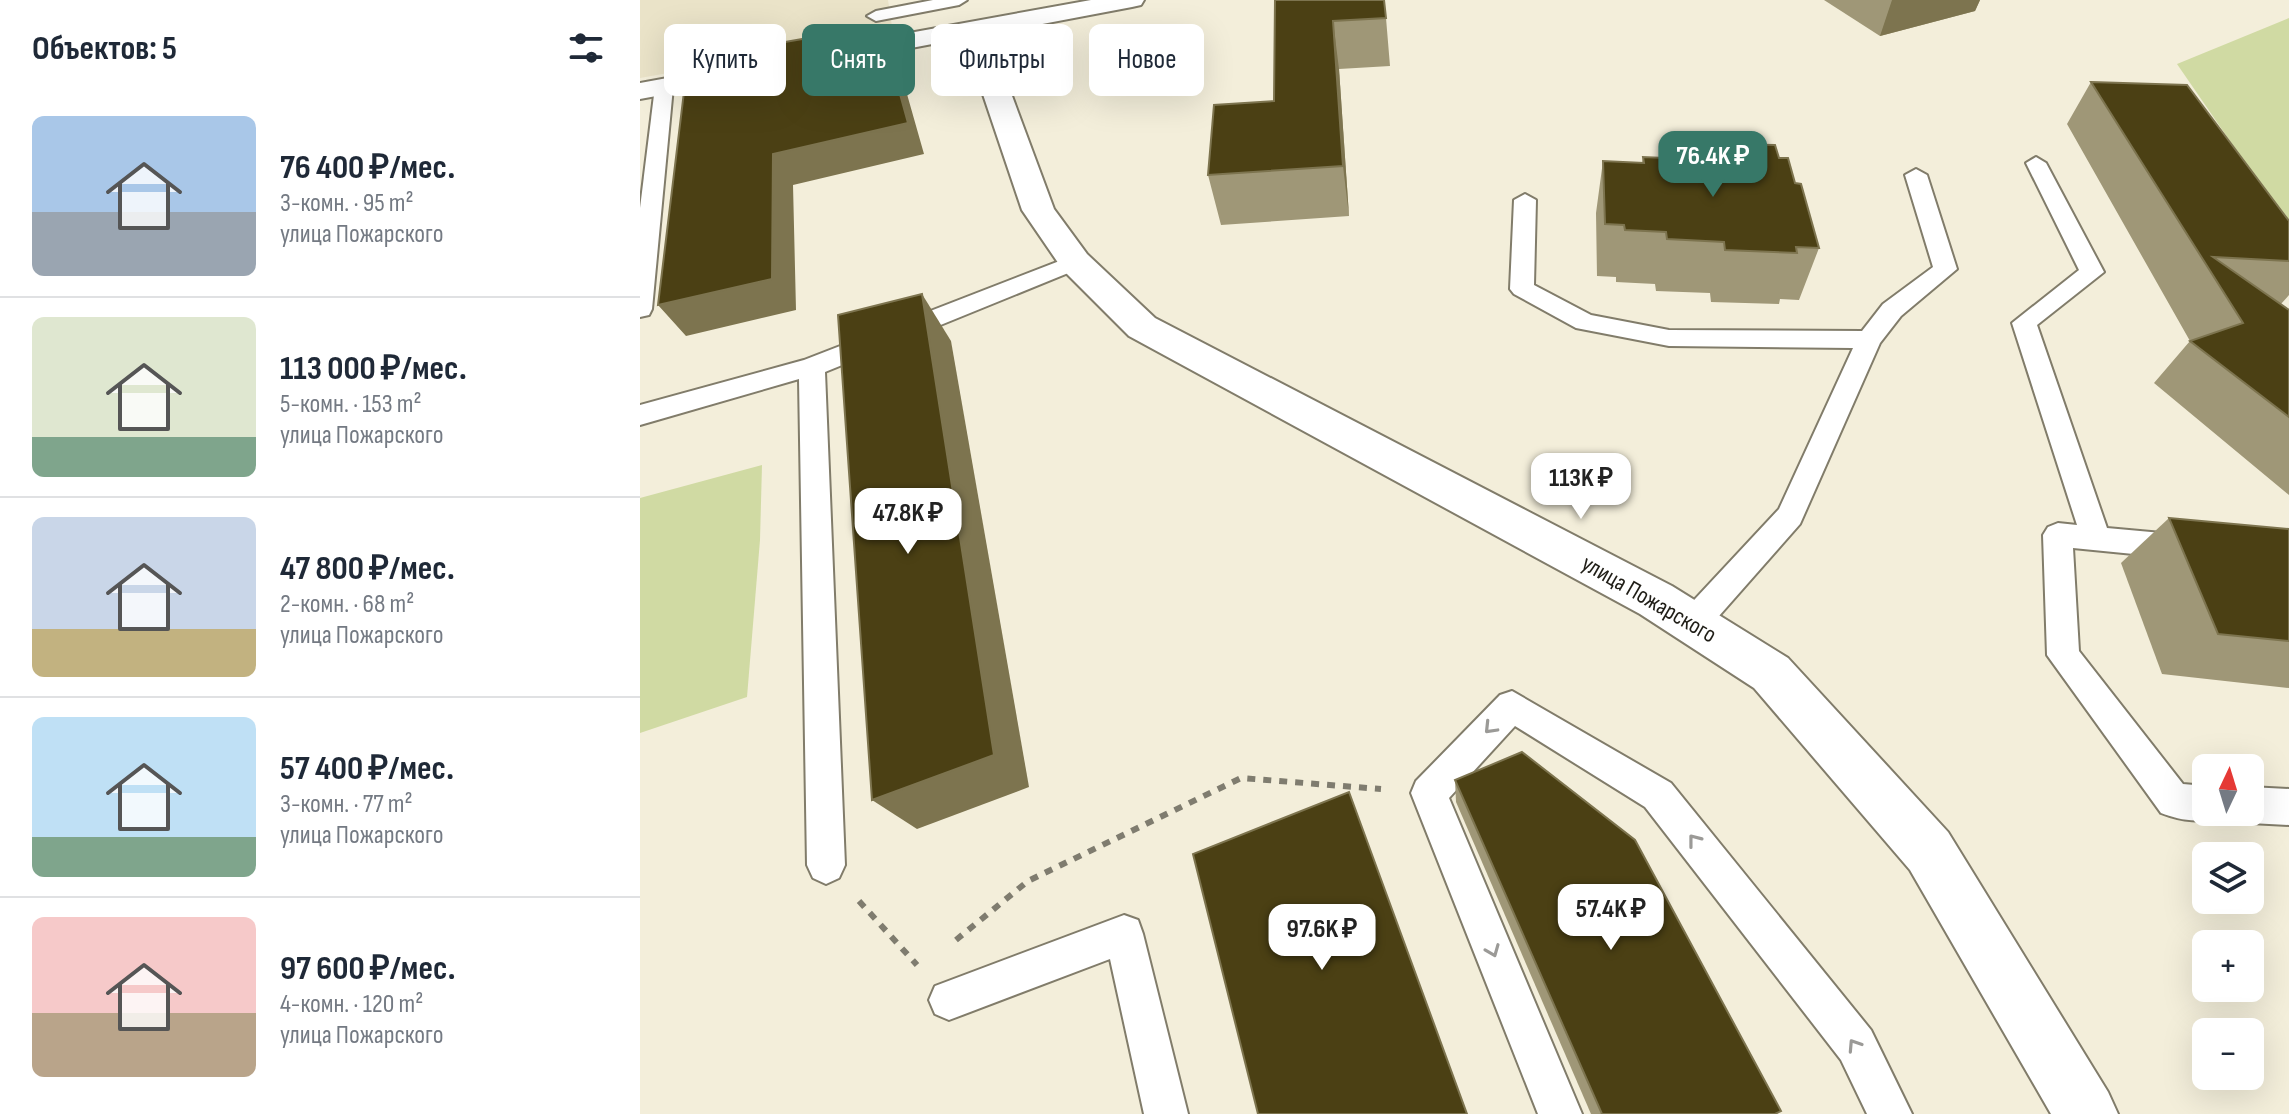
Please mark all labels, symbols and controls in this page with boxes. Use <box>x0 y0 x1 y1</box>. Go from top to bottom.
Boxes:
chip: Купить <box>664 24 786 96</box>
chip: Снять <box>802 24 915 96</box>
chip: Фильтры <box>931 24 1073 96</box>
chip: Новое <box>1089 24 1204 96</box>
icon: filters <box>564 26 608 70</box>
text: Объектов: 5 <box>32 28 177 69</box>
pin: 76.4K ₽ <box>1639 131 1787 199</box>
text: 76.4K ₽ <box>1676 141 1750 172</box>
text: 76 400 ₽/мес. <box>280 147 455 188</box>
icon: home <box>96 148 192 244</box>
text: 3-комн. · 95 m² <box>280 188 414 219</box>
text: улица Пожарского <box>280 219 444 250</box>
text: 113 000 ₽/мес. <box>280 348 467 389</box>
icon: home <box>96 349 192 445</box>
text: 5-комн. · 153 m² <box>280 389 422 420</box>
text: улица Пожарского <box>280 420 444 451</box>
pin: 113K ₽ <box>1516 453 1646 521</box>
text: 113K ₽ <box>1549 463 1613 494</box>
pin: 47.8K ₽ <box>834 488 982 556</box>
text: 47.8K ₽ <box>873 498 943 529</box>
text: 47 800 ₽/мес. <box>280 548 455 589</box>
icon: home <box>96 549 192 645</box>
street label: улица Пожарского <box>1576 549 1722 649</box>
text: 2-комн. · 68 m² <box>280 589 414 620</box>
text: улица Пожарского <box>280 620 444 651</box>
one-way arrow <box>1485 719 1500 733</box>
text: 57 400 ₽/мес. <box>280 748 454 789</box>
icon: home <box>96 749 192 845</box>
north arrow <box>2192 754 2264 826</box>
map controls <box>2192 754 2264 1090</box>
text: 3-комн. · 77 m² <box>280 789 412 820</box>
text: улица Пожарского <box>280 820 444 851</box>
one-way arrow <box>1690 834 1704 849</box>
button: layers <box>2192 842 2264 914</box>
pin: 57.4K ₽ <box>1537 884 1685 952</box>
text: 57.4K ₽ <box>1576 894 1646 925</box>
pin: 97.6K ₽ <box>1248 904 1396 972</box>
text: 97.6K ₽ <box>1287 914 1357 945</box>
button: + <box>2192 930 2264 1002</box>
one-way arrow <box>1484 943 1500 957</box>
text: 97 600 ₽/мес. <box>280 948 456 989</box>
icon: home <box>96 949 192 1045</box>
text: 4-комн. · 120 m² <box>280 989 423 1020</box>
button: − <box>2192 1018 2264 1090</box>
text: улица Пожарского <box>280 1020 444 1051</box>
one-way arrow <box>1849 1039 1864 1053</box>

